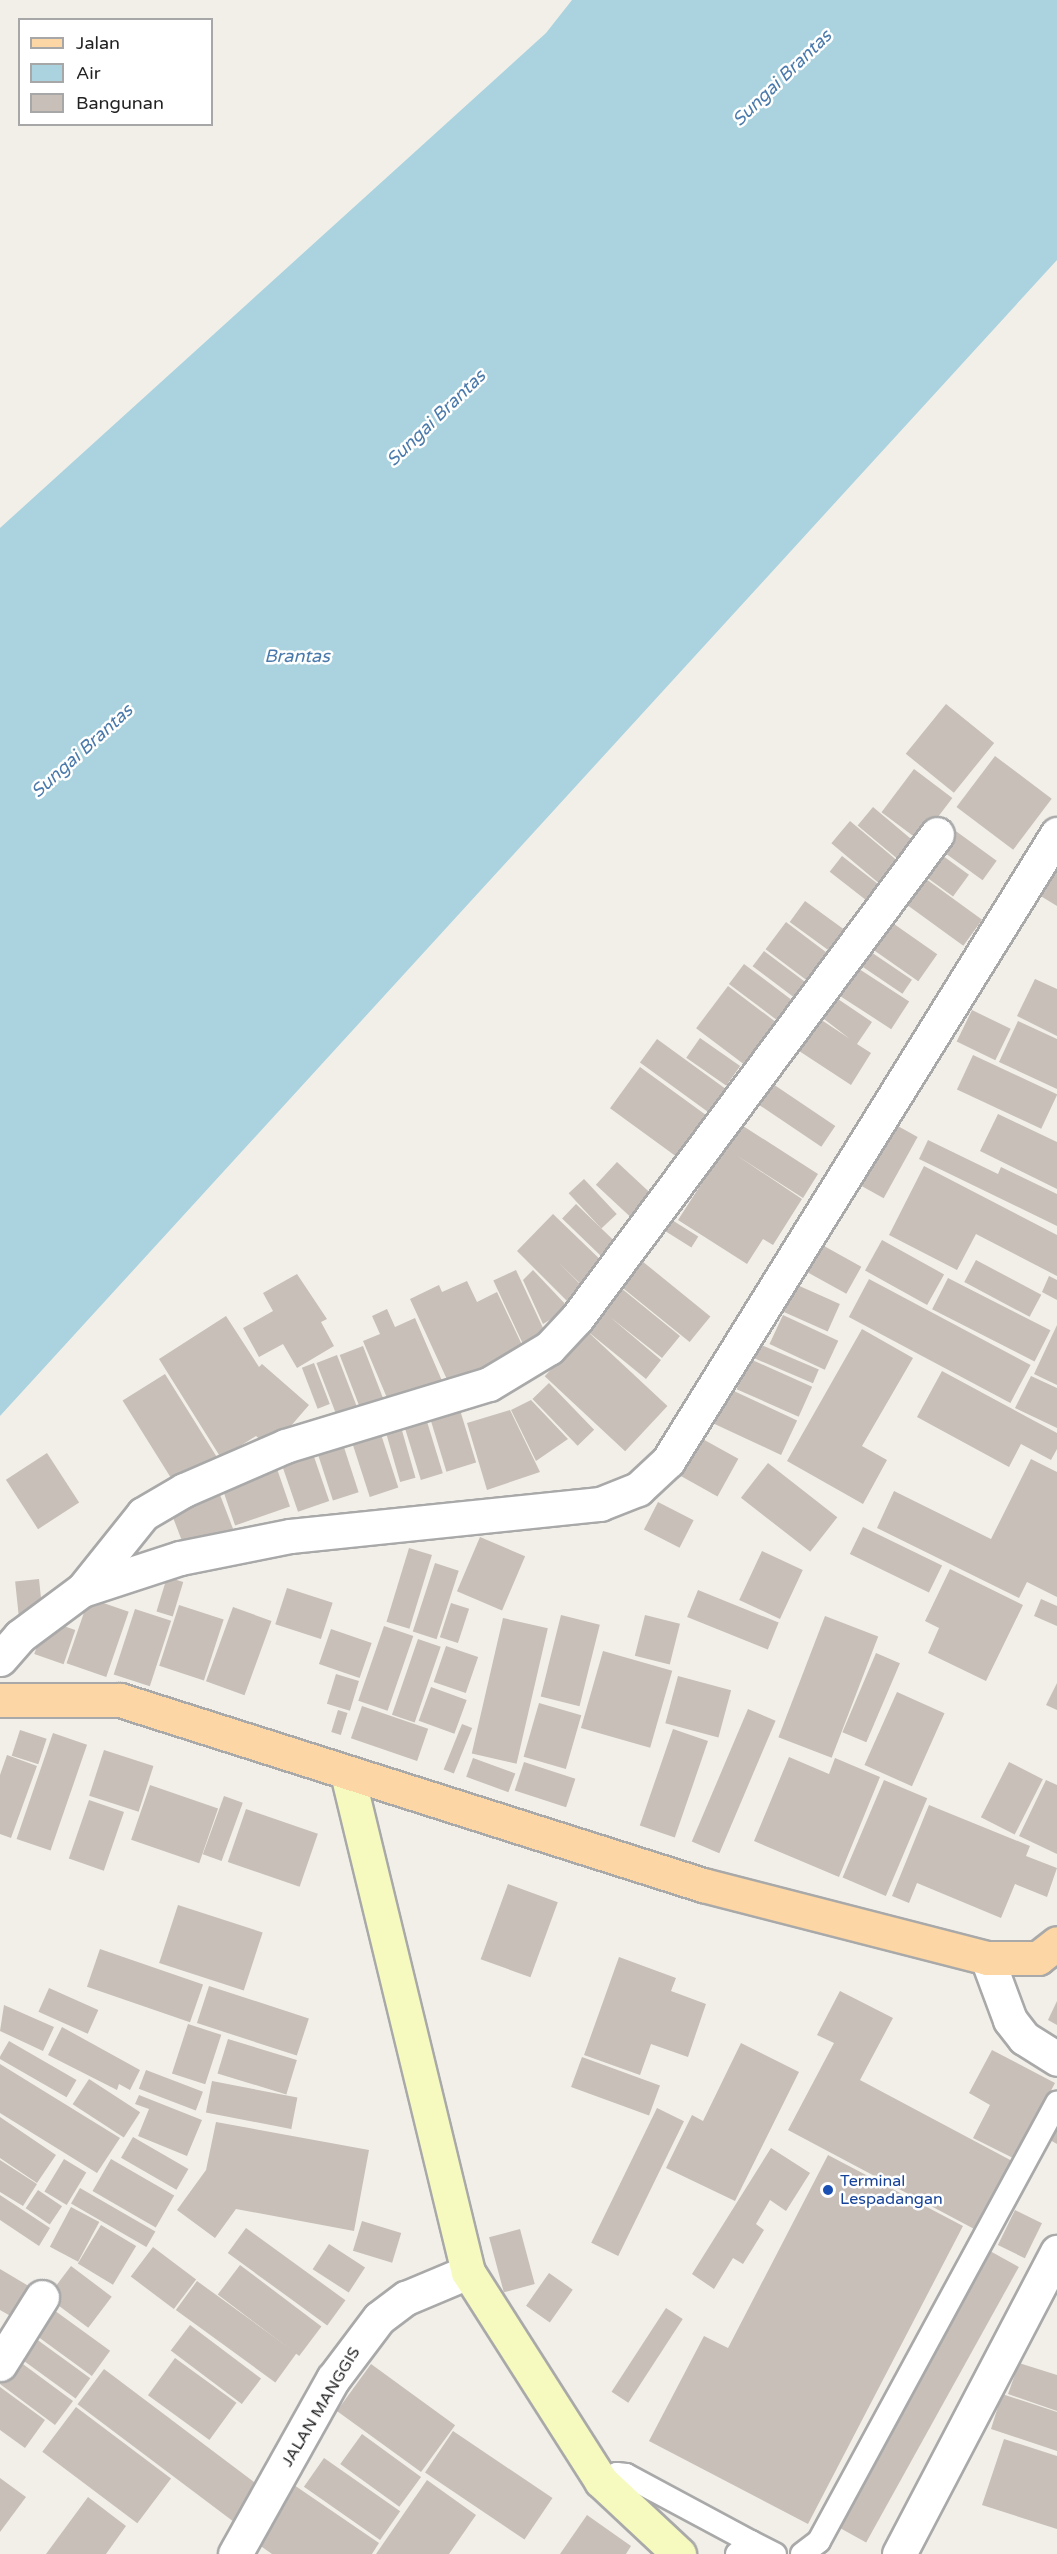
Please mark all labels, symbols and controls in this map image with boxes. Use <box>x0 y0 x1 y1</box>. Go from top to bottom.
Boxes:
legend <box>18 18 213 126</box>
water label: Sungai Brantas <box>728 25 836 131</box>
text: Jalan <box>76 32 120 54</box>
text: Air <box>76 62 101 84</box>
text: Bangunan <box>76 92 164 114</box>
water label: Sungai Brantas <box>382 365 490 471</box>
water label: Brantas <box>264 645 330 667</box>
water label: Sungai Brantas <box>27 700 137 802</box>
place label: Terminal Lespadangan <box>840 2171 943 2209</box>
marker: Terminal Lespadangan <box>821 2183 835 2197</box>
street label: JALAN MANGGIS <box>278 2344 364 2470</box>

